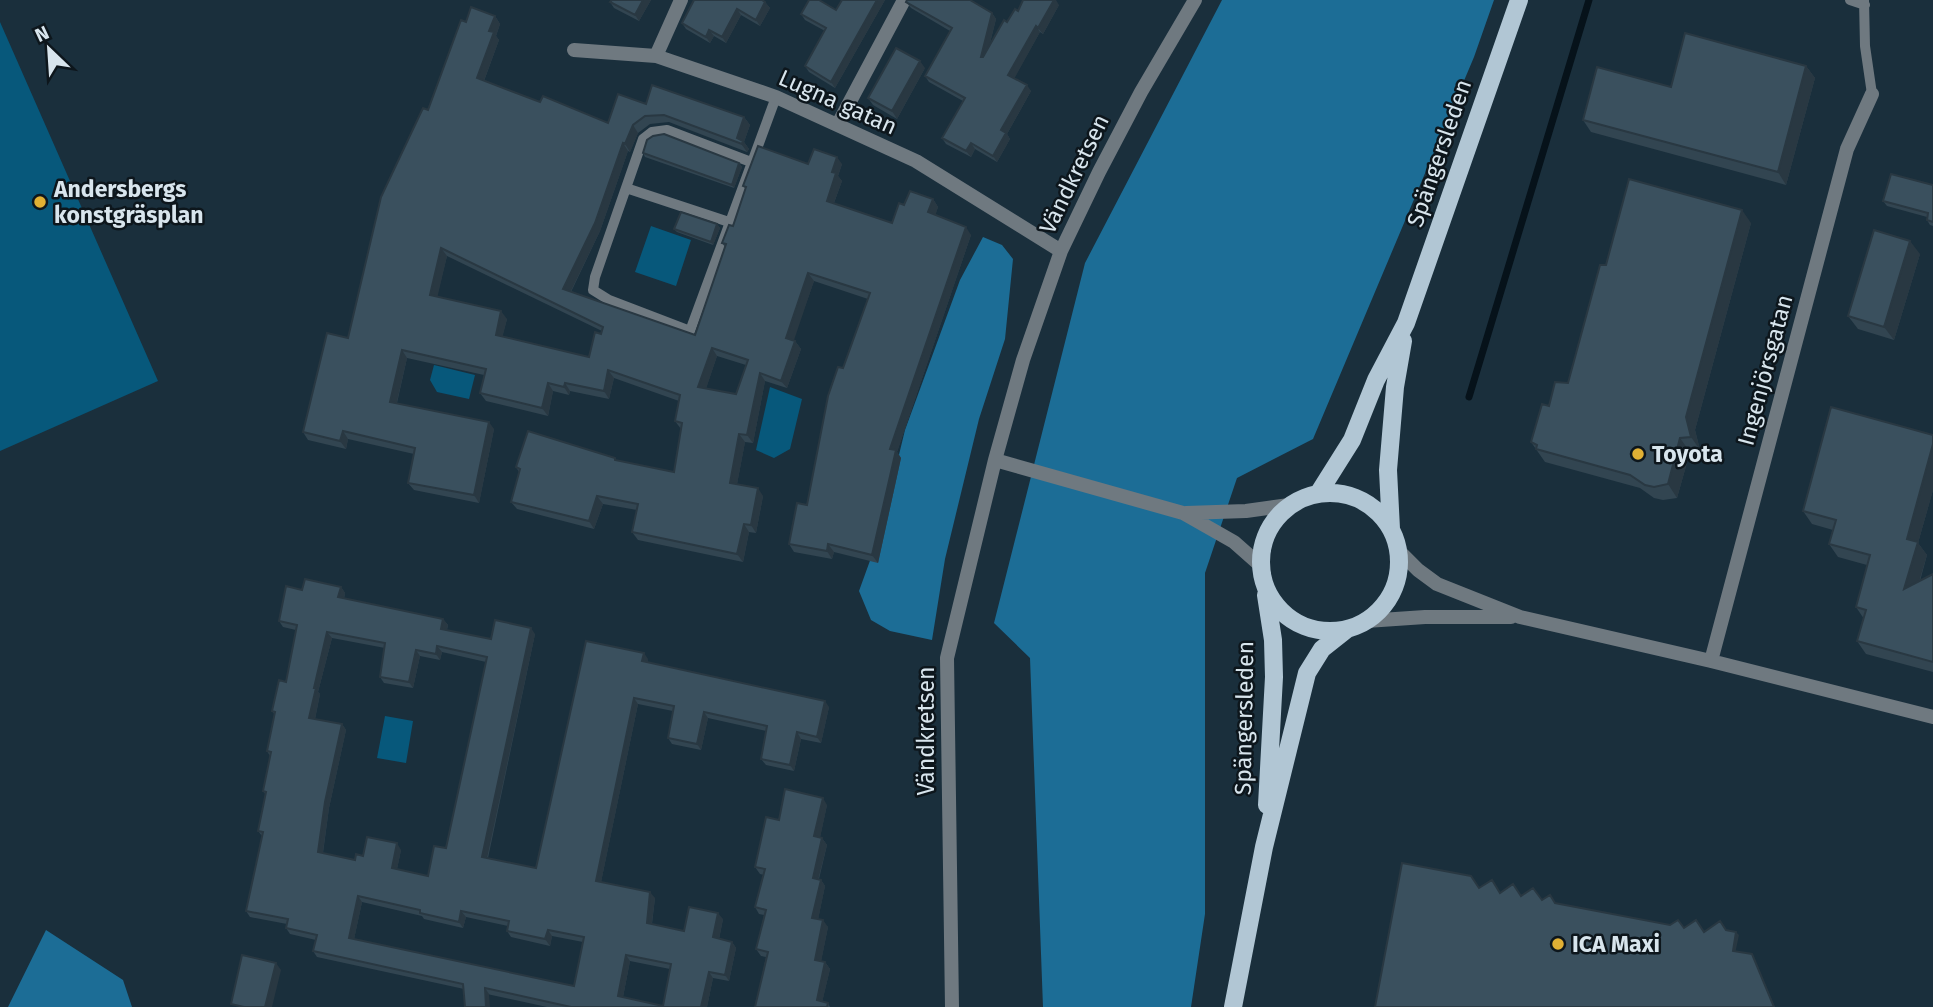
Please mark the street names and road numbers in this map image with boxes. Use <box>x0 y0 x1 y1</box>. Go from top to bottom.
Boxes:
street label: Lugna gatan <box>774 63 902 141</box>
street label: Spängersleden <box>1401 75 1477 231</box>
street label: Vändkretsen <box>1033 110 1115 238</box>
street label: Ingenjörsgatan <box>1731 291 1799 449</box>
street label: Spängersleden <box>1229 641 1259 795</box>
street label: Vändkretsen <box>912 666 940 796</box>

